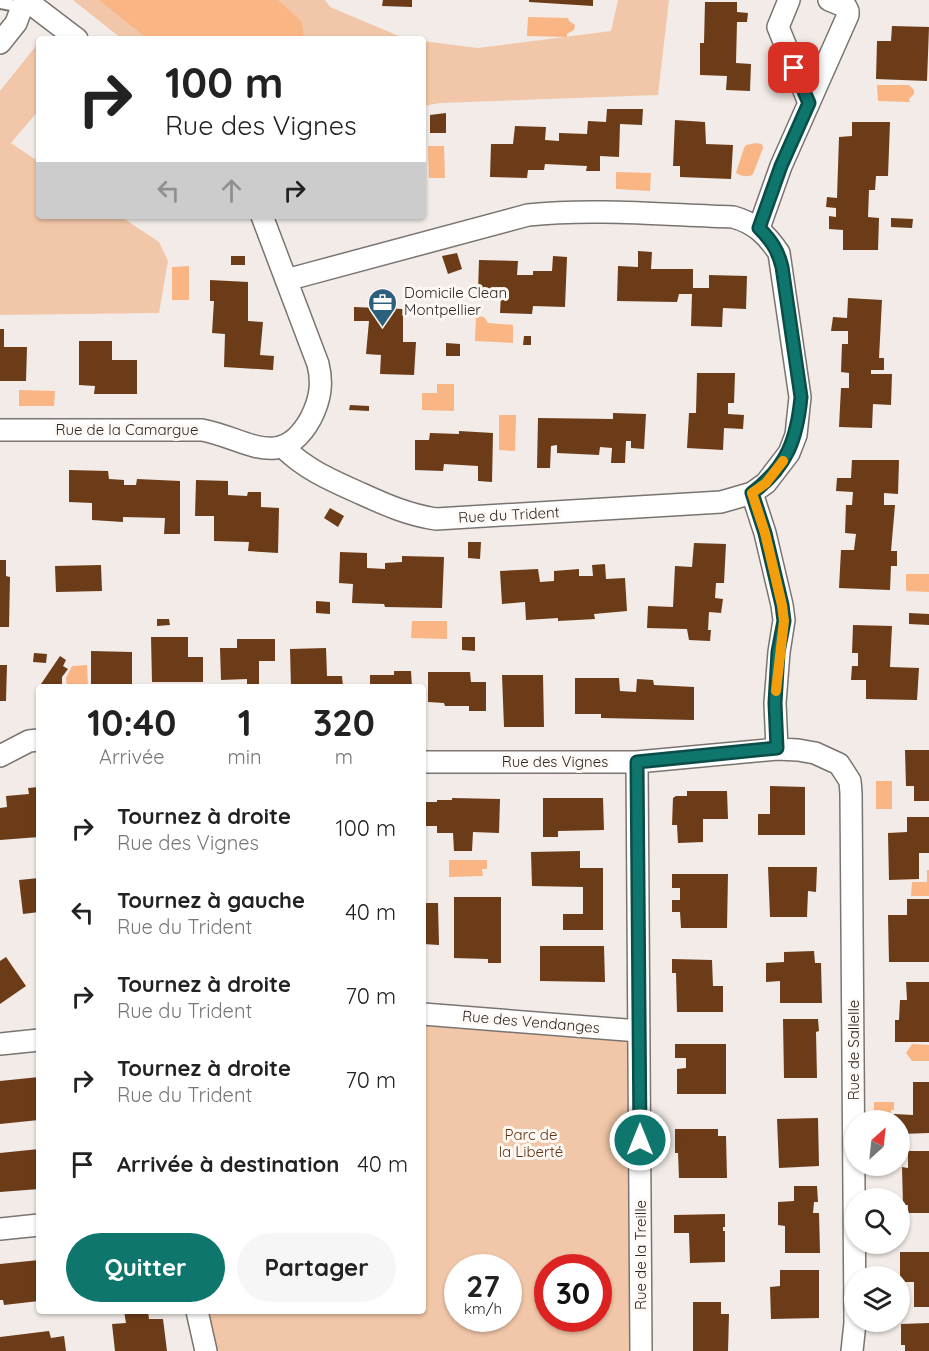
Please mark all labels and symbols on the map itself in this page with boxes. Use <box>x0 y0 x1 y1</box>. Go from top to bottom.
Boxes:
pin <box>768 42 819 93</box>
place label: Domicile Clean Montpellier <box>404 283 507 319</box>
office icon: Domicile Clean Montpellier <box>367 286 399 328</box>
street label: Rue de la Camargue <box>56 420 198 439</box>
street label: Rue du Trident <box>458 502 560 527</box>
street label: Rue des Vignes <box>502 752 608 771</box>
street label: Rue de Sallelle <box>844 1000 863 1100</box>
street label: Rue des Vendanges <box>462 1006 601 1037</box>
position arrow <box>608 1108 672 1172</box>
north arrow <box>844 1110 910 1176</box>
park label: Parc de la Liberté <box>499 1125 563 1161</box>
street label: Rue de la Treille <box>631 1200 650 1310</box>
speed limit sign: 30 <box>534 1254 612 1332</box>

